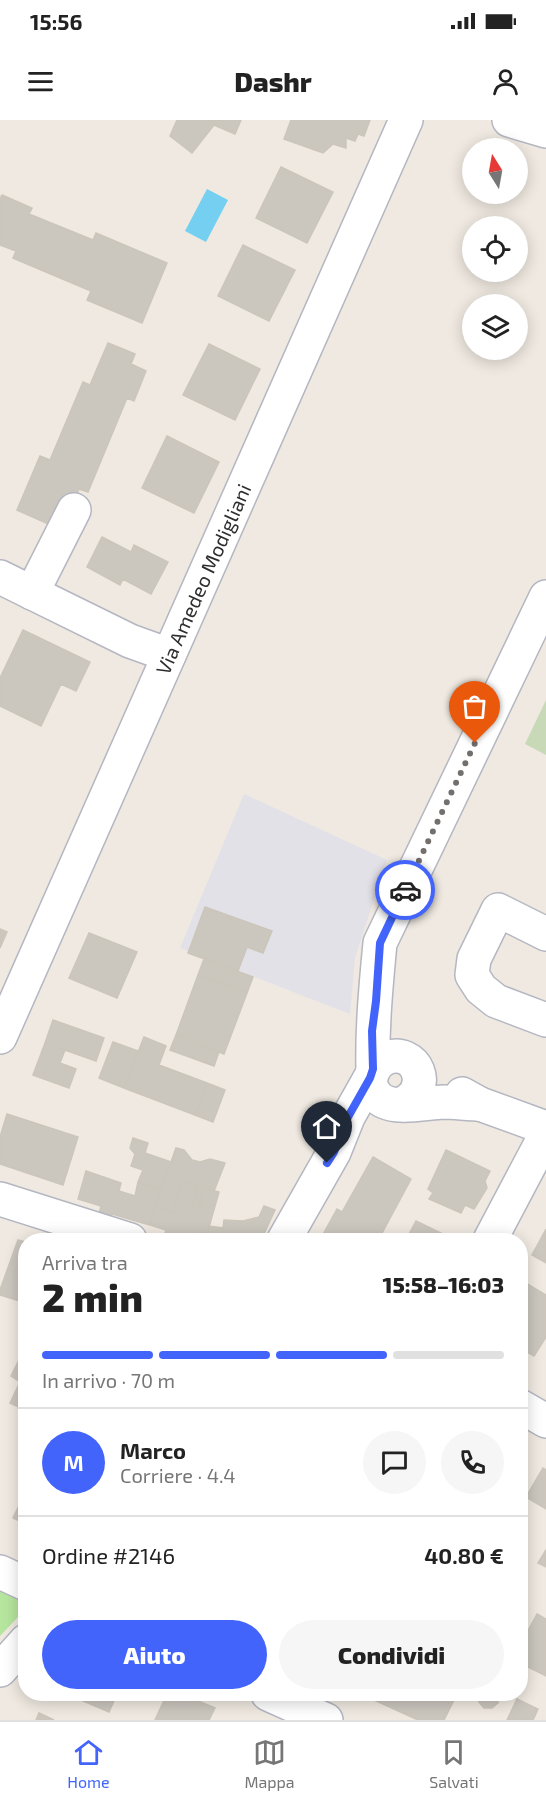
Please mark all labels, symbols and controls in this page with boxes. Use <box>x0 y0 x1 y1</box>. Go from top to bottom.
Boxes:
text: 15:56 <box>30 8 82 34</box>
icon: menu <box>24 65 57 98</box>
text: Dashr <box>234 65 312 97</box>
icon: person <box>489 65 522 98</box>
north arrow <box>462 138 528 204</box>
map controls <box>462 138 528 360</box>
button: locate <box>462 216 528 282</box>
button: layers <box>462 294 528 360</box>
street label: Via Amedeo Modigliani <box>150 480 255 678</box>
pin <box>449 681 500 743</box>
icon: bag <box>458 690 491 723</box>
courier <box>375 860 435 920</box>
icon: car <box>389 874 422 907</box>
pin <box>301 1101 352 1163</box>
icon: home <box>310 1110 343 1143</box>
text: Arriva tra <box>42 1250 128 1274</box>
text: 15:58–16:03 <box>383 1271 504 1297</box>
text: 2 min <box>42 1273 143 1320</box>
text: In arrivo · 70 m <box>42 1368 175 1392</box>
button: chat <box>363 1431 426 1494</box>
button: phone <box>441 1431 504 1494</box>
text: Marco <box>120 1437 186 1463</box>
text: M <box>63 1449 84 1475</box>
text: Corriere · 4.4 <box>120 1463 236 1487</box>
text: Ordine #2146 <box>42 1542 175 1568</box>
text: 40.80 € <box>424 1542 504 1568</box>
button: Aiuto <box>42 1620 267 1689</box>
button: Condividi <box>279 1620 504 1689</box>
tab: Home <box>67 1736 110 1791</box>
tab: Mappa <box>244 1736 295 1791</box>
tab: Salvati <box>429 1736 479 1791</box>

